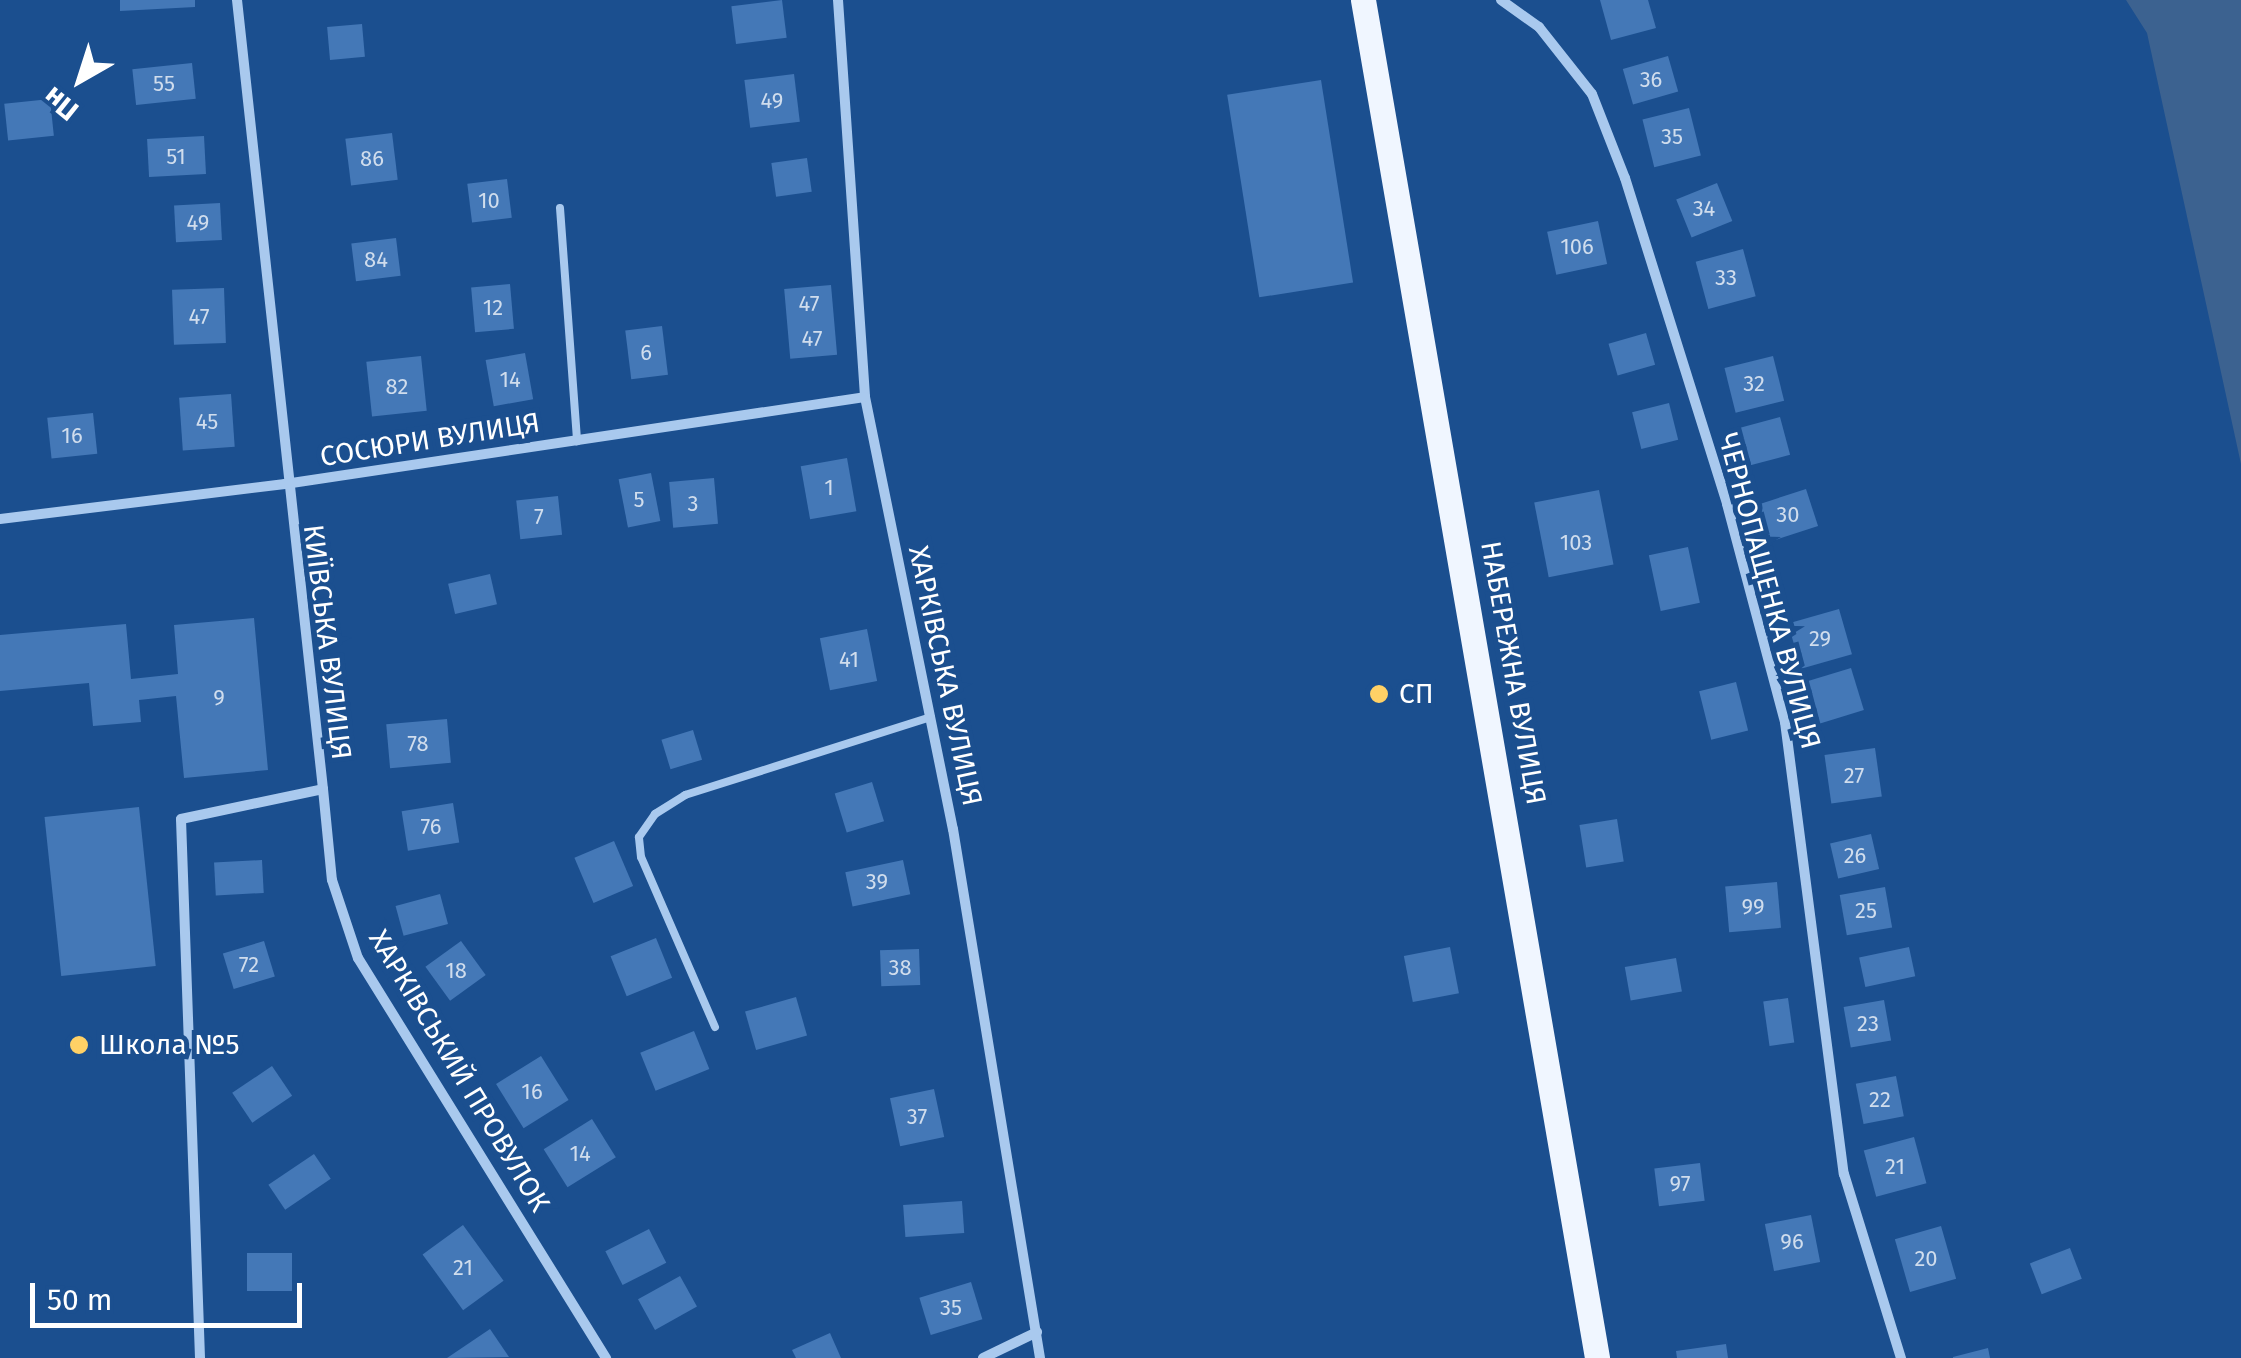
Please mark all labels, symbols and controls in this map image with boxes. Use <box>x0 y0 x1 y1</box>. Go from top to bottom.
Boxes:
north arrow <box>30 30 130 130</box>
house number: 36 <box>1640 67 1662 93</box>
house number: 55 <box>153 71 175 97</box>
text: Пн <box>37 80 85 128</box>
house number: 49 <box>761 88 783 114</box>
house number: 35 <box>1661 124 1683 150</box>
house number: 51 <box>166 144 186 170</box>
house number: 86 <box>360 146 384 172</box>
house number: 10 <box>478 188 500 214</box>
house number: 34 <box>1693 196 1715 222</box>
house number: 49 <box>187 210 209 236</box>
house number: 106 <box>1560 234 1594 260</box>
house number: 84 <box>364 247 388 273</box>
house number: 33 <box>1715 265 1737 291</box>
house number: 47 <box>799 291 819 317</box>
house number: 12 <box>483 295 503 321</box>
house number: 47 <box>189 304 209 330</box>
house number: 47 <box>802 326 822 352</box>
house number: 6 <box>640 340 652 366</box>
house number: 14 <box>499 367 521 393</box>
house number: 32 <box>1743 371 1765 397</box>
house number: 82 <box>386 374 408 400</box>
street label: СОСЮРИ ВУЛИЦЯ <box>318 406 542 474</box>
house number: 45 <box>196 409 218 435</box>
house number: 16 <box>61 423 83 449</box>
street label: ЧЕРНОПАЩЕНКА ВУЛИЦЯ <box>1711 429 1827 753</box>
house number: 1 <box>824 475 834 501</box>
house number: 5 <box>633 487 645 513</box>
house number: 3 <box>688 491 698 517</box>
house number: 30 <box>1776 502 1800 528</box>
house number: 7 <box>534 504 544 530</box>
street label: КИЇВСЬКА ВУЛИЦЯ <box>296 523 358 761</box>
house number: 103 <box>1560 530 1592 556</box>
street label: НАБЕРЕЖНА ВУЛИЦЯ <box>1473 539 1553 807</box>
street label: ХАРКІВСЬКА ВУЛИЦЯ <box>901 543 989 809</box>
house number: 29 <box>1809 626 1831 652</box>
house number: 41 <box>839 647 859 673</box>
place label: СП <box>1399 677 1434 711</box>
marker: СП <box>1368 683 1390 705</box>
house number: 9 <box>213 685 225 711</box>
house number: 78 <box>407 731 429 757</box>
house number: 27 <box>1844 763 1864 789</box>
house number: 76 <box>421 814 441 840</box>
house number: 26 <box>1844 843 1866 869</box>
house number: 39 <box>866 869 888 895</box>
house number: 99 <box>1741 894 1765 920</box>
house number: 25 <box>1855 898 1877 924</box>
street label: ХАРКІВСЬКИЙ ПРОВУЛОК <box>361 924 557 1218</box>
house number: 72 <box>239 952 259 978</box>
house number: 38 <box>888 955 912 981</box>
house number: 18 <box>445 958 467 984</box>
house number: 23 <box>1857 1011 1879 1037</box>
place label: Школа №5 <box>99 1028 239 1062</box>
marker: Школа №5 <box>68 1034 90 1056</box>
house number: 16 <box>521 1079 543 1105</box>
house number: 22 <box>1869 1087 1891 1113</box>
house number: 37 <box>907 1104 927 1130</box>
house number: 14 <box>569 1141 591 1167</box>
house number: 21 <box>1885 1154 1905 1180</box>
house number: 97 <box>1670 1171 1690 1197</box>
house number: 96 <box>1780 1229 1804 1255</box>
house number: 20 <box>1914 1246 1938 1272</box>
house number: 21 <box>453 1255 473 1281</box>
scale bar <box>35 1263 308 1325</box>
text: 50 m <box>47 1282 112 1318</box>
house number: 35 <box>940 1295 962 1321</box>

